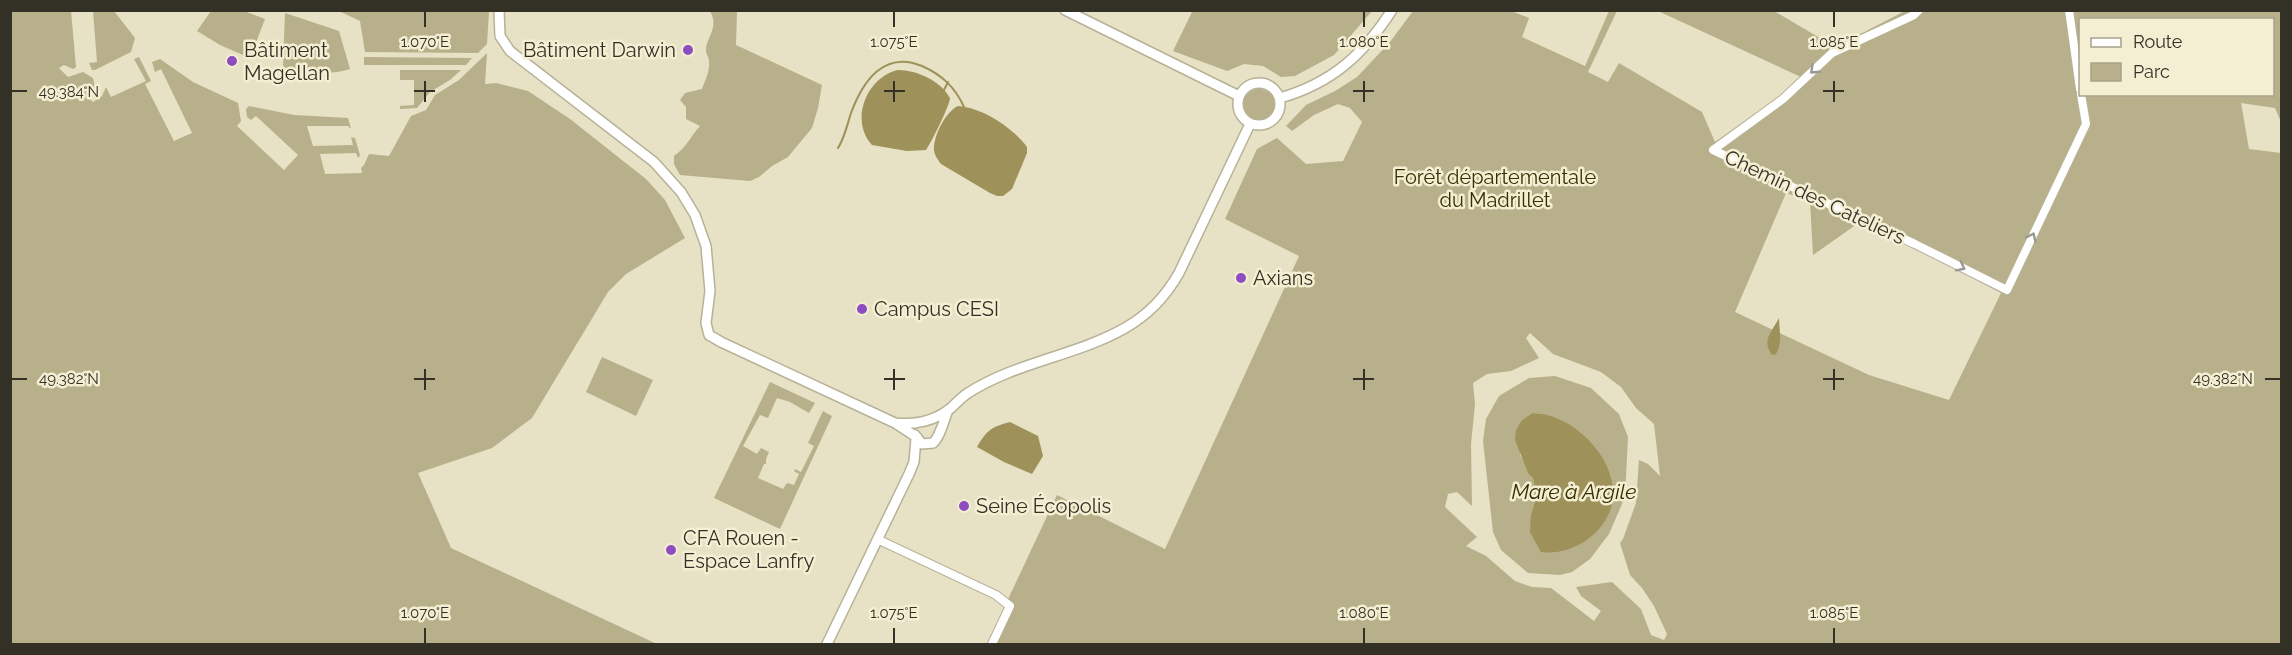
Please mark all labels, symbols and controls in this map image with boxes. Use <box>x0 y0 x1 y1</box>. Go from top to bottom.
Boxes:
legend <box>2079 18 2274 96</box>
text: Route <box>2133 31 2183 52</box>
text: 1.070°E <box>401 33 449 51</box>
text: 1.075°E <box>870 33 918 51</box>
text: 1.080°E <box>1339 33 1389 51</box>
text: 1.085°E <box>1810 33 1858 51</box>
place label: Bâtiment Magellan <box>244 38 330 85</box>
place label: Bâtiment Darwin <box>523 38 676 62</box>
marker: Bâtiment Darwin <box>681 43 695 57</box>
marker: Bâtiment Magellan <box>225 54 239 68</box>
text: Parc <box>2133 61 2170 82</box>
one-way arrow <box>1810 63 1821 74</box>
text: 49.384°N <box>39 83 99 101</box>
street label: Chemin des Cateliers <box>1721 145 1909 249</box>
park label: Forêt départementale du Madrillet <box>1394 165 1596 212</box>
one-way arrow <box>2025 233 2037 244</box>
one-way arrow <box>1955 260 1966 271</box>
place label: Axians <box>1253 266 1313 290</box>
marker: Axians <box>1234 271 1248 285</box>
place label: Campus CESI <box>874 297 999 321</box>
marker: Campus CESI <box>855 302 869 316</box>
text: 49.382°N <box>39 370 99 388</box>
text: 49.382°N <box>2193 370 2253 388</box>
water label: Mare à Argile <box>1512 479 1636 504</box>
place label: Seine Écopolis <box>976 494 1111 518</box>
marker: Seine Écopolis <box>957 499 971 513</box>
place label: CFA Rouen - Espace Lanfry <box>683 526 815 573</box>
marker: CFA Rouen - Espace Lanfry <box>664 543 678 557</box>
text: 1.070°E <box>401 604 449 622</box>
text: 1.075°E <box>870 604 918 622</box>
text: 1.080°E <box>1339 604 1389 622</box>
text: 1.085°E <box>1810 604 1858 622</box>

